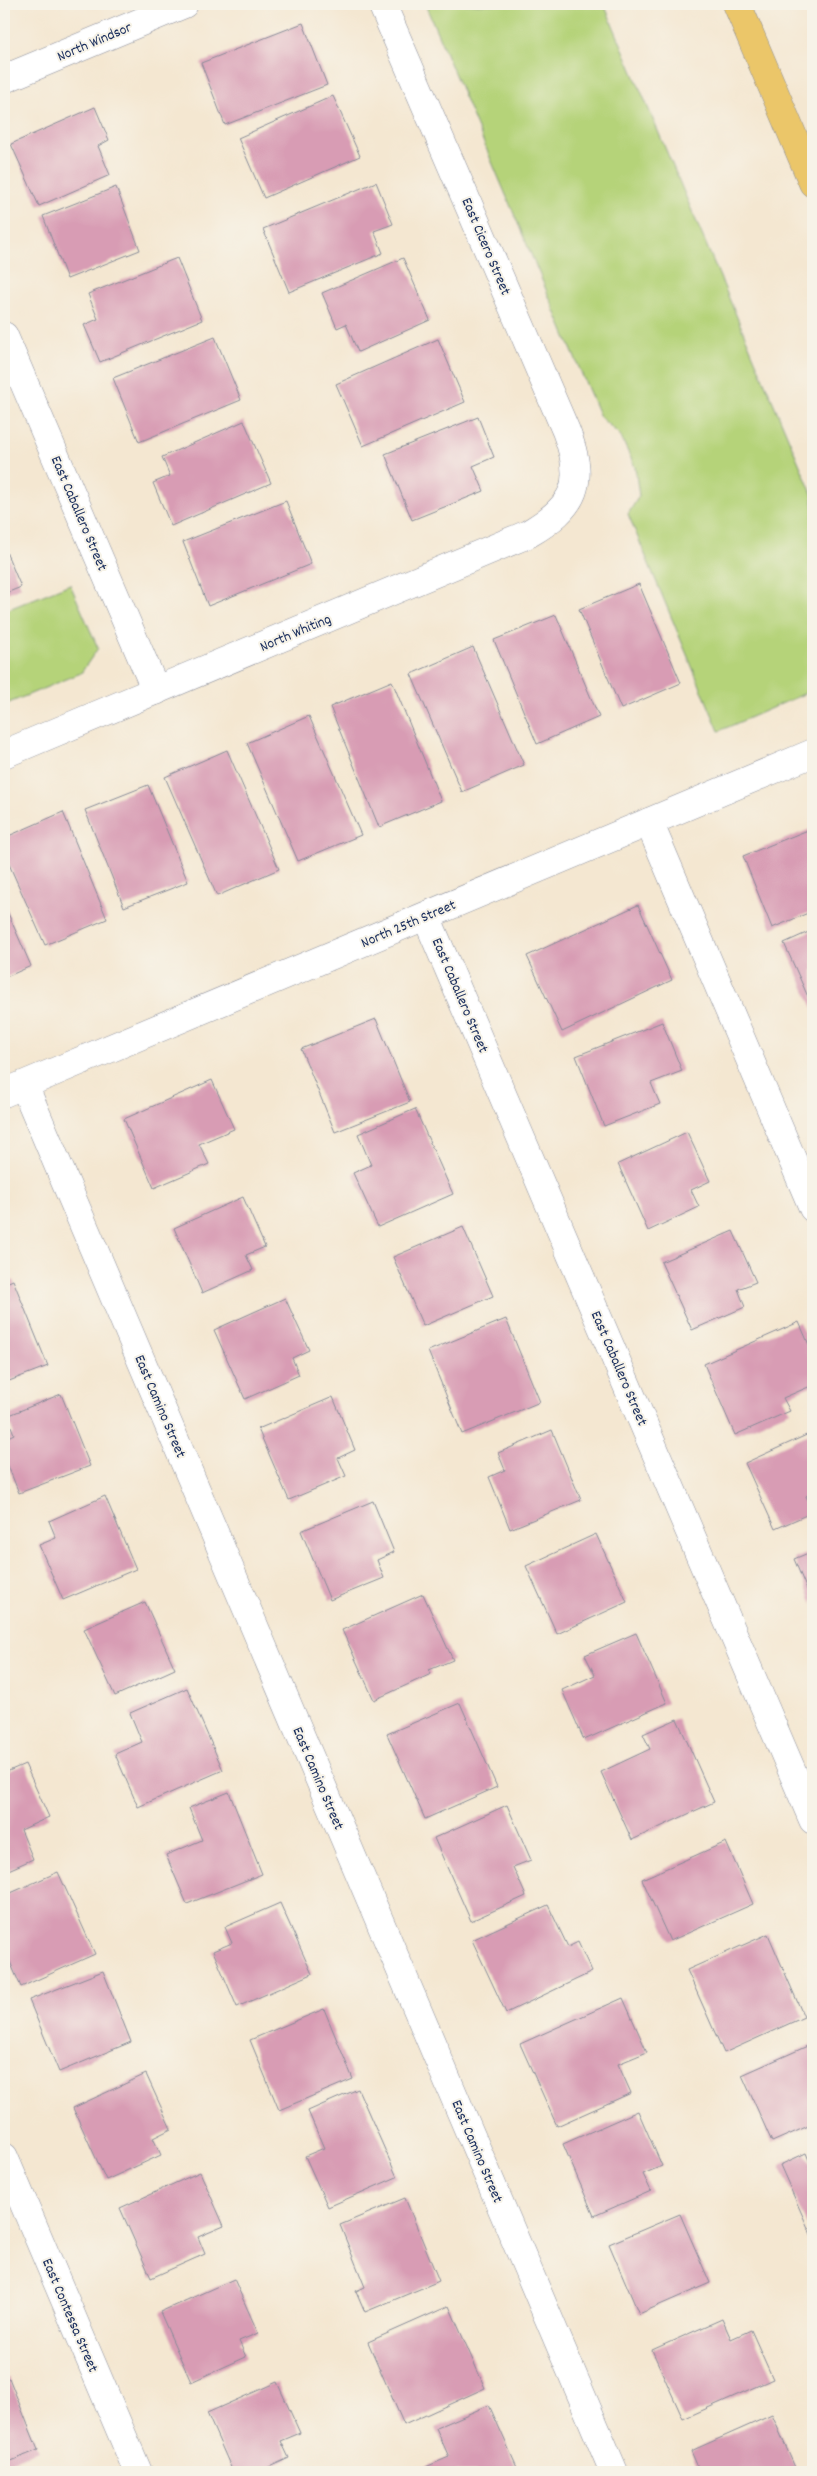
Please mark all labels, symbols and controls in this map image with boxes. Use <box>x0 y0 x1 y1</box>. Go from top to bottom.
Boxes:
street label: North Windsor <box>54 17 136 68</box>
street label: East Cicero Street <box>455 195 516 299</box>
street label: East Caballero Street <box>44 453 112 575</box>
street label: North Whiting <box>257 609 335 659</box>
street label: North 25th Street <box>358 895 460 955</box>
street label: East Caballero Street <box>425 935 493 1057</box>
street label: East Caballero Street <box>584 1308 652 1430</box>
street label: East Camino Street <box>128 1352 191 1462</box>
street label: East Camino Street <box>286 1724 349 1834</box>
street label: East Camino Street <box>445 2097 508 2207</box>
street label: East Contessa Street <box>35 2255 103 2377</box>

